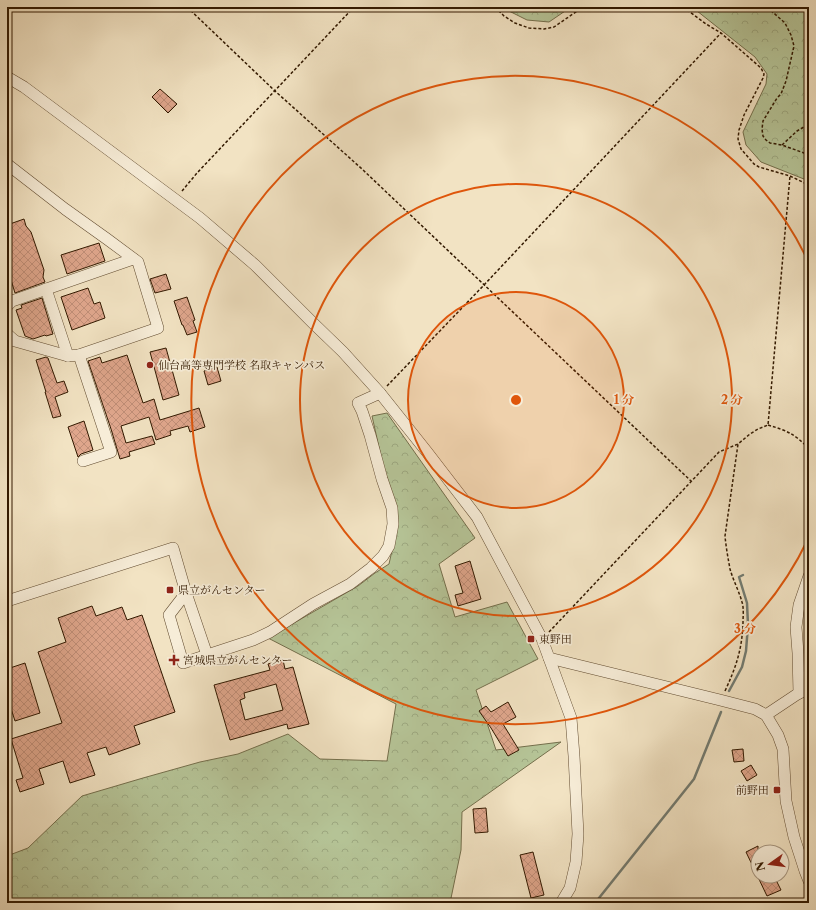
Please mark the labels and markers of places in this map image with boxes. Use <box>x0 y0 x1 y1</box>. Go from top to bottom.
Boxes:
place label: 仙台高等専門学校 名取キャンパス <box>158 358 325 372</box>
marker: 仙台高等専門学校 名取キャンパス <box>145 360 155 370</box>
centre of rings <box>509 393 523 407</box>
place label: 県立がんセンター <box>178 583 266 597</box>
marker: 県立がんセンター <box>165 585 175 595</box>
place label: 東野田 <box>539 632 572 646</box>
marker: 東野田 <box>526 634 536 644</box>
place label: 宮城県立がんセンター <box>183 653 293 667</box>
marker: 宮城県立がんセンター <box>168 654 180 666</box>
place label: 前野田 <box>736 783 769 797</box>
marker: 前野田 <box>772 785 782 795</box>

